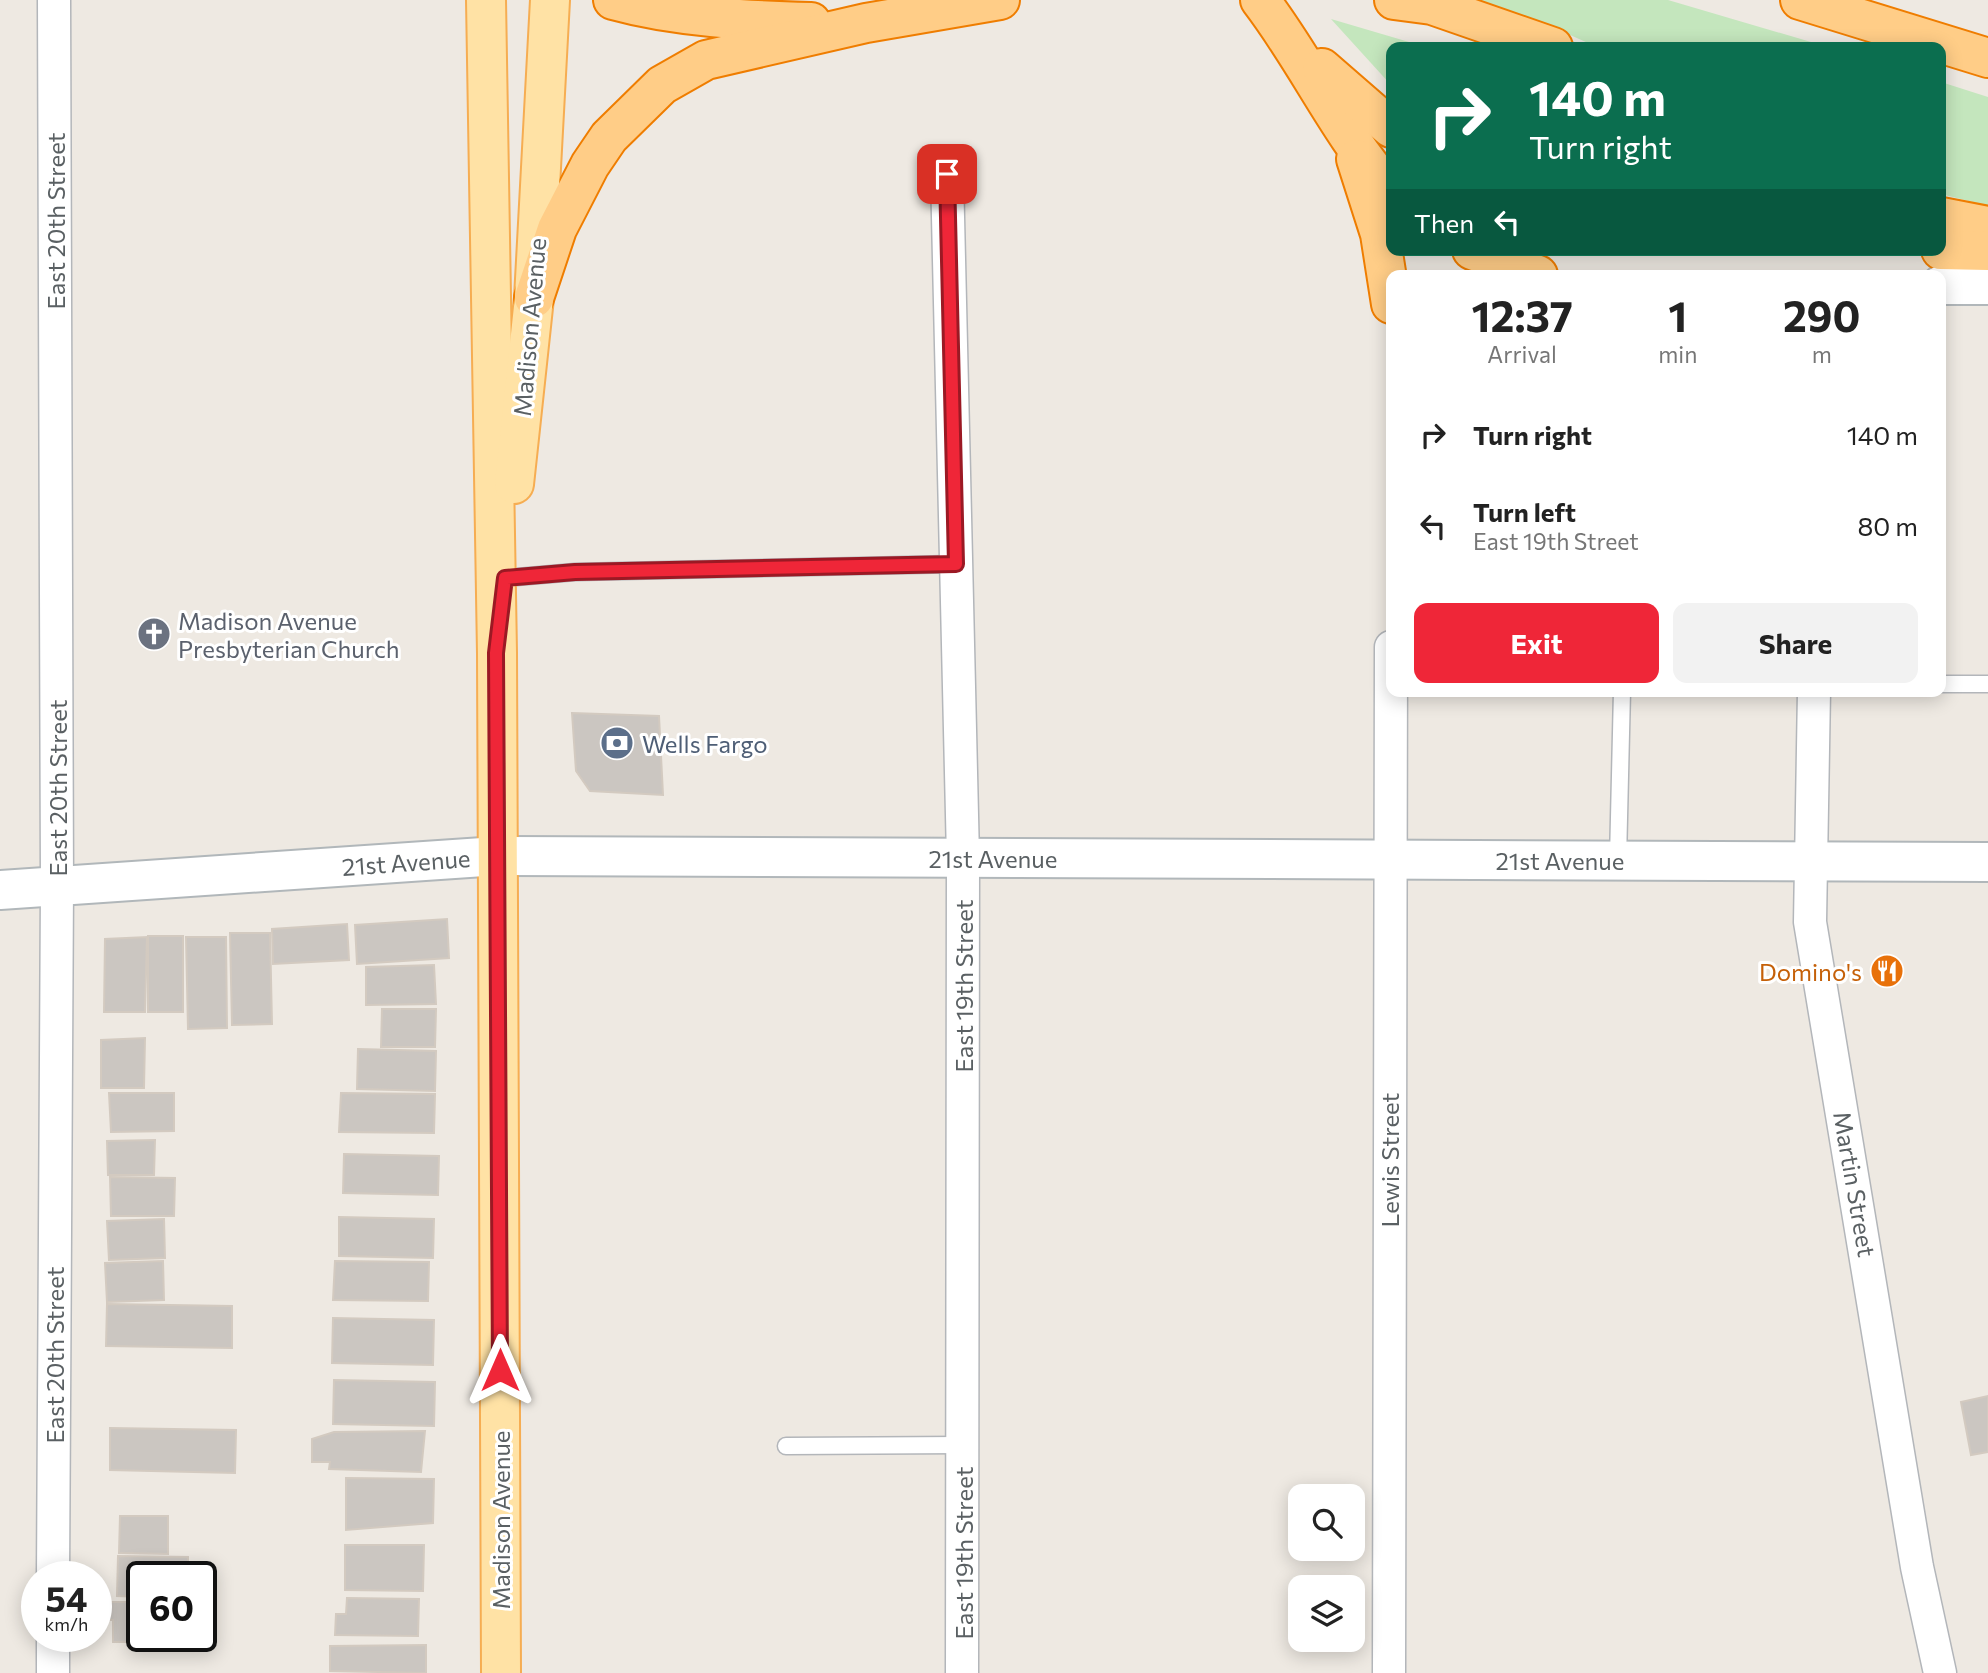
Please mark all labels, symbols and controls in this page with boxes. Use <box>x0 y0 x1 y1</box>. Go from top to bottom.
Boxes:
text: 140 m <box>1529 66 1666 126</box>
icon: right <box>1414 70 1505 161</box>
text: Turn right <box>1529 126 1672 166</box>
street label: East 20th Street <box>41 132 70 310</box>
pin <box>917 144 977 204</box>
icon: arrive <box>928 155 966 193</box>
icon: left <box>1488 203 1526 241</box>
text: Then <box>1414 207 1474 238</box>
street label: Madison Avenue <box>507 237 551 417</box>
text: 12:37 <box>1472 289 1573 341</box>
text: 1 <box>1668 289 1687 341</box>
text: 290 <box>1783 289 1860 341</box>
text: Arrival <box>1487 340 1557 368</box>
text: min <box>1658 340 1697 368</box>
text: m <box>1812 340 1832 368</box>
icon: right <box>1414 416 1452 454</box>
text: Turn right <box>1473 419 1592 450</box>
text: 140 m <box>1847 419 1918 450</box>
text: Turn left <box>1473 496 1576 527</box>
icon: left <box>1414 507 1452 545</box>
text: 80 m <box>1858 510 1918 541</box>
text: East 19th Street <box>1473 527 1639 555</box>
button: Exit <box>1414 603 1659 683</box>
button: Share <box>1673 603 1918 683</box>
place label: Madison Avenue Presbyterian Church <box>178 606 400 663</box>
church icon: Madison Avenue Presbyterian Church <box>135 615 173 653</box>
street label: East 20th Street <box>43 699 72 877</box>
bank icon: Wells Fargo <box>598 724 636 762</box>
place label: Wells Fargo <box>642 729 768 758</box>
street label: 21st Avenue <box>341 843 471 881</box>
street label: 21st Avenue <box>929 844 1057 873</box>
street label: 21st Avenue <box>1496 846 1624 875</box>
street label: East 19th Street <box>949 899 978 1072</box>
restaurant icon: Domino's <box>1868 952 1906 990</box>
place label: Domino's <box>1759 957 1862 986</box>
street label: Lewis Street <box>1375 1092 1404 1227</box>
street label: Martin Street <box>1828 1109 1882 1259</box>
street label: East 20th Street <box>40 1266 69 1444</box>
position arrow <box>463 1333 537 1407</box>
street label: Madison Avenue <box>486 1431 515 1609</box>
street label: East 19th Street <box>949 1466 978 1639</box>
map controls <box>1288 1484 1365 1652</box>
button: search <box>1288 1484 1365 1561</box>
speed limit sign: 60 <box>126 1561 217 1652</box>
button: layers <box>1288 1575 1365 1652</box>
text: 54 <box>46 1576 87 1619</box>
text: km/h <box>45 1613 88 1635</box>

